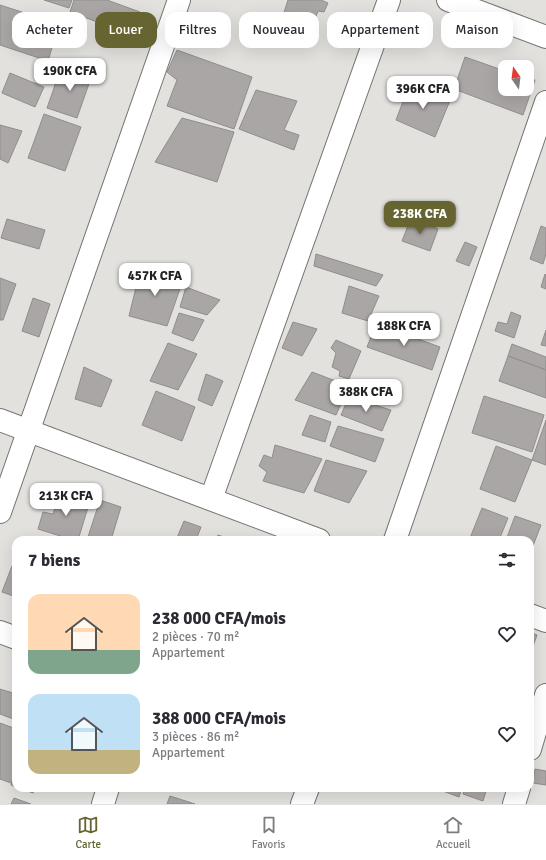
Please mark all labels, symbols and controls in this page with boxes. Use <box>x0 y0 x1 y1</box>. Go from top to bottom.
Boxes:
chip: Acheter <box>12 12 87 48</box>
chip: Louer <box>95 12 157 48</box>
chip: Filtres <box>165 12 231 48</box>
chip: Nouveau <box>239 12 319 48</box>
chip: Appartement <box>327 12 433 48</box>
chip: Maison <box>441 12 513 48</box>
pin: 190K CFA <box>29 58 111 92</box>
north arrow <box>498 60 534 96</box>
map controls <box>498 60 534 96</box>
text: 190K CFA <box>43 63 97 79</box>
pin: 396K CFA <box>382 76 464 110</box>
text: 396K CFA <box>396 81 450 97</box>
pin: 238K CFA <box>379 201 461 235</box>
text: 238K CFA <box>393 206 447 222</box>
pin: 457K CFA <box>114 263 196 297</box>
text: 457K CFA <box>128 268 182 284</box>
pin: 188K CFA <box>363 313 445 347</box>
text: 188K CFA <box>377 318 431 334</box>
pin: 388K CFA <box>325 379 407 413</box>
text: 388K CFA <box>339 384 393 400</box>
pin: 213K CFA <box>25 483 107 517</box>
text: 213K CFA <box>39 488 93 504</box>
icon: filters <box>496 549 518 571</box>
text: 7 biens <box>28 550 80 571</box>
text: 238 000 CFA/mois <box>152 608 286 629</box>
icon: home <box>60 610 108 658</box>
icon: heart <box>496 623 518 645</box>
text: 2 pièces · 70 m² <box>152 629 239 645</box>
text: Appartement <box>152 645 225 661</box>
text: 388 000 CFA/mois <box>152 708 286 729</box>
icon: home <box>60 710 108 758</box>
icon: heart <box>496 723 518 745</box>
text: 3 pièces · 86 m² <box>152 729 239 745</box>
text: Appartement <box>152 745 225 761</box>
tab: Carte <box>75 814 101 851</box>
tab: Favoris <box>252 814 285 851</box>
tab: Accueil <box>436 814 471 851</box>

